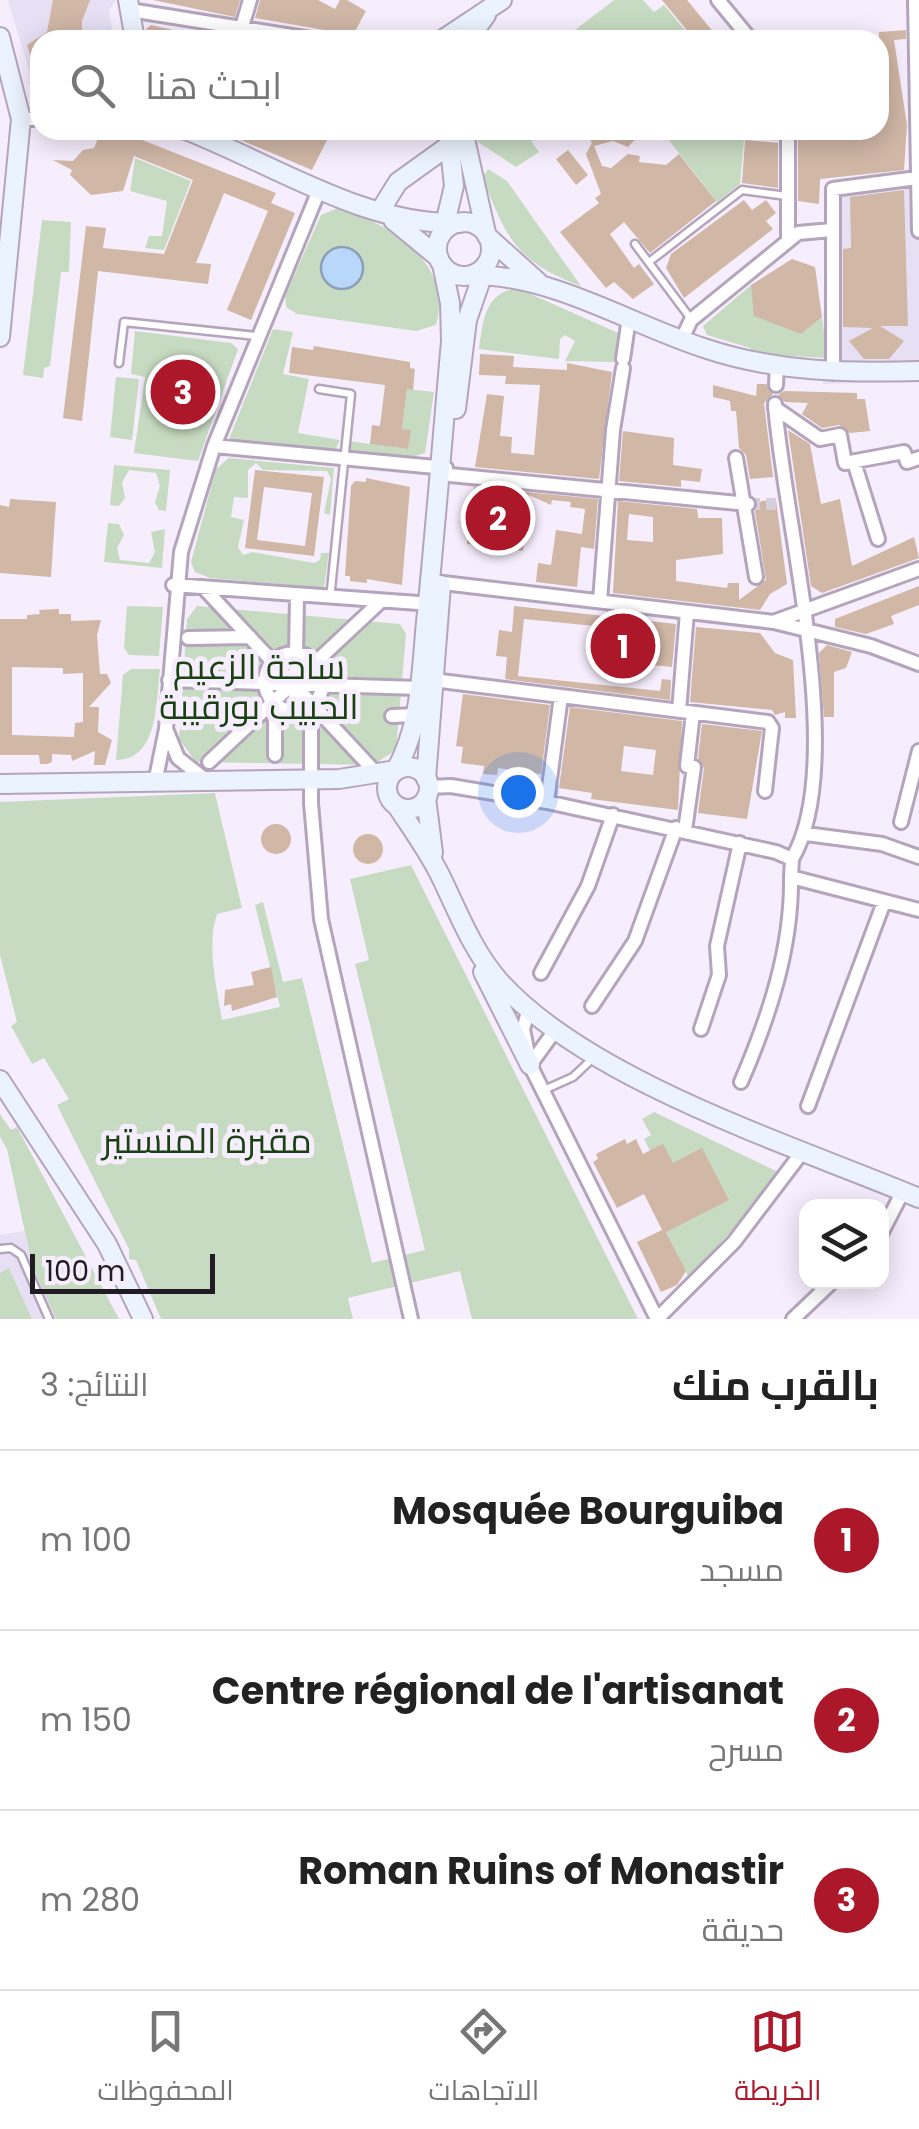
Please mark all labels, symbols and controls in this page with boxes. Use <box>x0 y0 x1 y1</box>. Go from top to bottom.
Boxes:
search box <box>30 30 889 140</box>
icon: search <box>65 58 120 113</box>
text: ابحث هنا <box>145 59 282 112</box>
pin: 3 <box>150 354 216 430</box>
pin: 2 <box>466 480 530 556</box>
pin: 1 <box>590 608 656 684</box>
park label: ساحة الزعيم الحبيب بورقيبة <box>159 642 359 731</box>
your location <box>493 767 544 818</box>
park label: مقبرة المنستير <box>100 1116 312 1165</box>
map controls <box>799 1199 889 1289</box>
button: layers <box>799 1199 889 1289</box>
scale bar <box>30 1249 215 1294</box>
text: 100 m <box>45 1252 125 1291</box>
text: بالقرب منك <box>672 1356 879 1415</box>
text: النتائج: 3 <box>40 1362 149 1407</box>
text: Mosquée Bourguiba <box>392 1484 784 1537</box>
text: 100 m <box>40 1517 132 1562</box>
text: 1 <box>840 1517 853 1562</box>
text: مسجد <box>700 1547 784 1592</box>
text: Centre régional de l'artisanat <box>212 1664 784 1717</box>
text: 150 m <box>40 1697 132 1742</box>
text: 2 <box>837 1697 856 1742</box>
text: مسرح <box>708 1727 784 1772</box>
text: Roman Ruins of Monastir <box>298 1844 784 1897</box>
text: 280 m <box>40 1877 140 1922</box>
text: 3 <box>837 1877 856 1922</box>
text: حديقة <box>702 1907 784 1952</box>
tab: المحفوظات <box>97 2004 234 2116</box>
tab: الاتجاهات <box>429 2004 539 2116</box>
tab: الخريطة <box>734 2004 822 2116</box>

